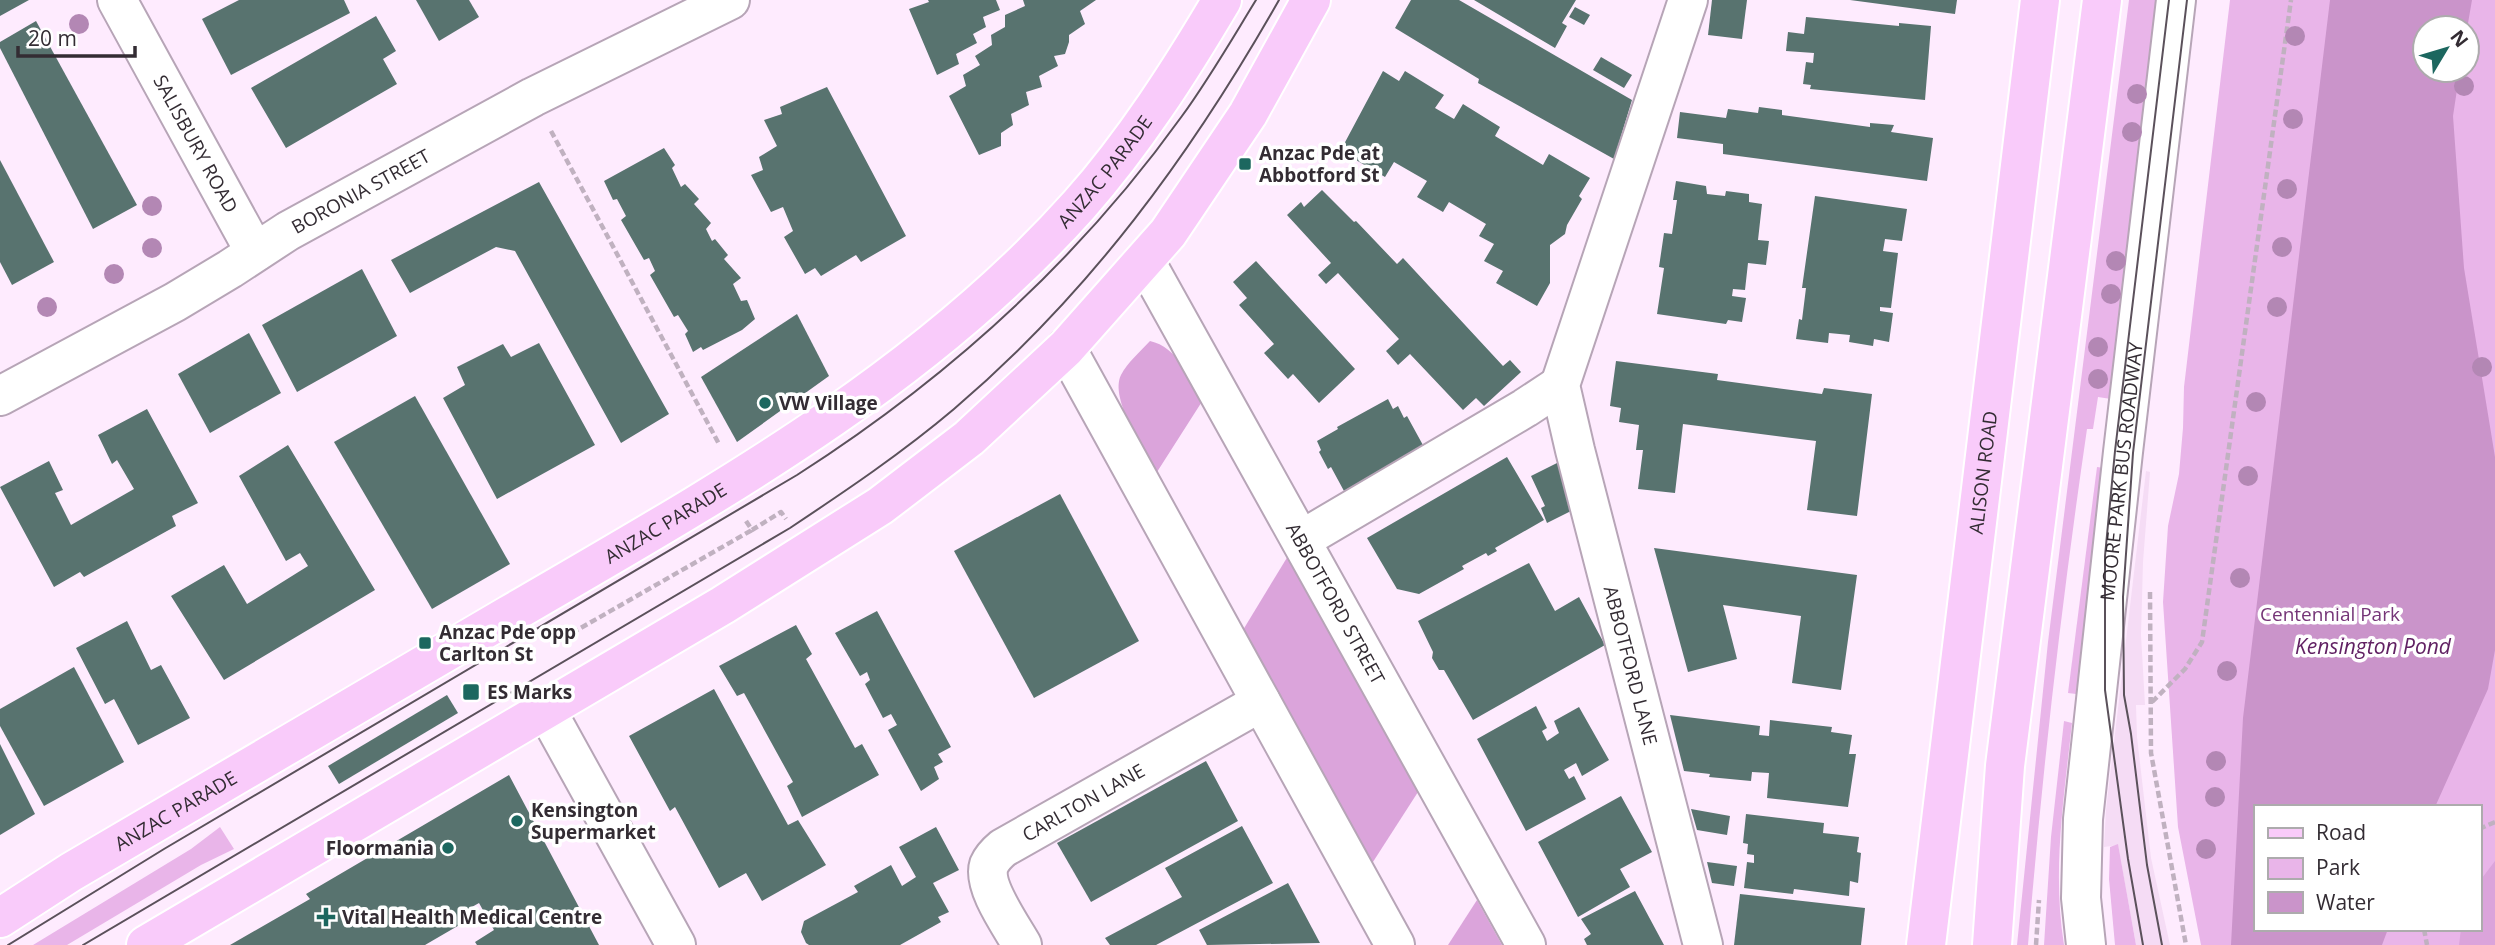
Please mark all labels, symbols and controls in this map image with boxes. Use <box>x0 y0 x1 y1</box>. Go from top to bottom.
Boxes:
scale bar <box>18 14 135 58</box>
north arrow <box>2411 14 2481 84</box>
text: 20 m <box>28 24 77 52</box>
text: N <box>2444 24 2474 53</box>
street label: SALISBURY ROAD <box>147 70 244 218</box>
street label: ANZAC PARADE <box>1052 110 1158 233</box>
place label: Anzac Pde at Abbotford St <box>1259 140 1380 188</box>
street label: BORONIA STREET <box>287 143 435 240</box>
marker: Anzac Pde at Abbotford St <box>1237 156 1253 172</box>
street label: MOORE PARK BUS ROADWAY <box>2094 340 2149 602</box>
place label: VW Village <box>779 390 878 416</box>
marker: VW Village <box>757 395 773 411</box>
street label: ALISON ROAD <box>1963 409 2003 536</box>
street label: ANZAC PARADE <box>600 476 731 570</box>
street label: ABBOTFORD STREET <box>1280 518 1391 689</box>
street label: ABBOTFORD LANE <box>1598 583 1664 748</box>
park label: Centennial Park <box>2260 601 2400 627</box>
place label: Anzac Pde opp Carlton St <box>439 619 576 667</box>
water label: Kensington Pond <box>2295 632 2452 660</box>
marker: Anzac Pde opp Carlton St <box>417 635 433 651</box>
place label: ES Marks <box>487 679 572 705</box>
marker: ES Marks <box>461 682 481 702</box>
street label: CARLTON LANE <box>1017 757 1149 848</box>
street label: ANZAC PARADE <box>110 765 242 857</box>
place label: Kensington Supermarket <box>531 797 656 845</box>
legend <box>2254 805 2481 931</box>
marker: Kensington Supermarket <box>509 813 525 829</box>
text: Road <box>2316 818 2366 846</box>
place label: Floormania <box>326 835 434 861</box>
marker: Floormania <box>440 840 456 856</box>
text: Park <box>2316 853 2360 881</box>
text: Water <box>2316 888 2375 916</box>
place label: Vital Health Medical Centre <box>342 904 602 930</box>
marker: Vital Health Medical Centre <box>316 907 336 927</box>

